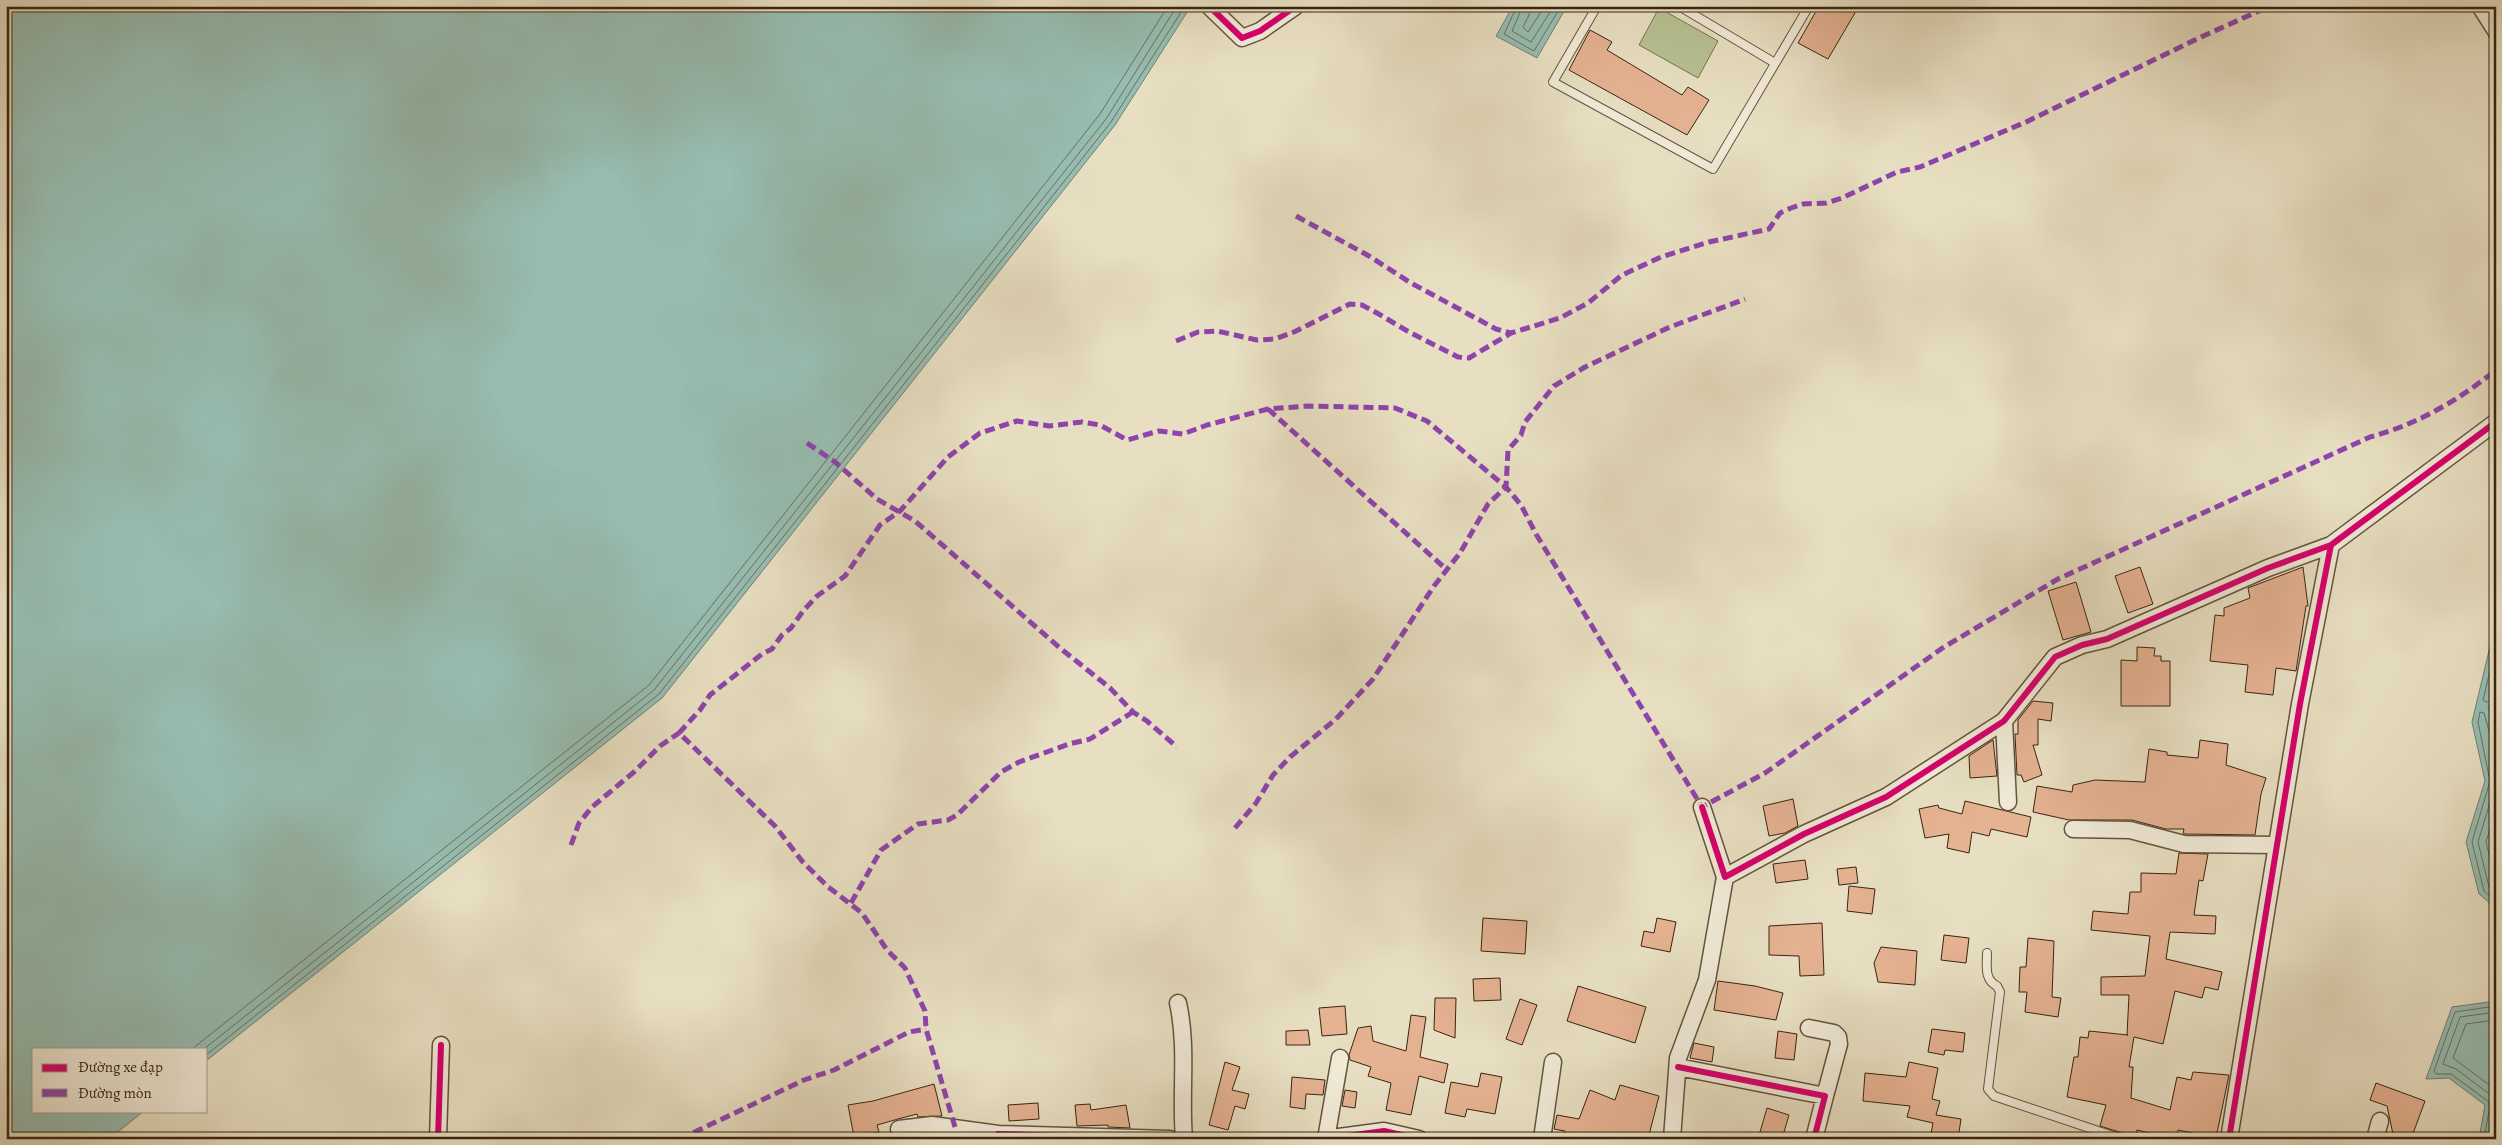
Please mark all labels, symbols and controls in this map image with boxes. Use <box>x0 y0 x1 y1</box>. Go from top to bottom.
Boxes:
legend <box>32 1048 208 1112</box>
text: Đường xe đạp <box>78 1057 163 1077</box>
text: Đường mòn <box>78 1083 152 1103</box>

